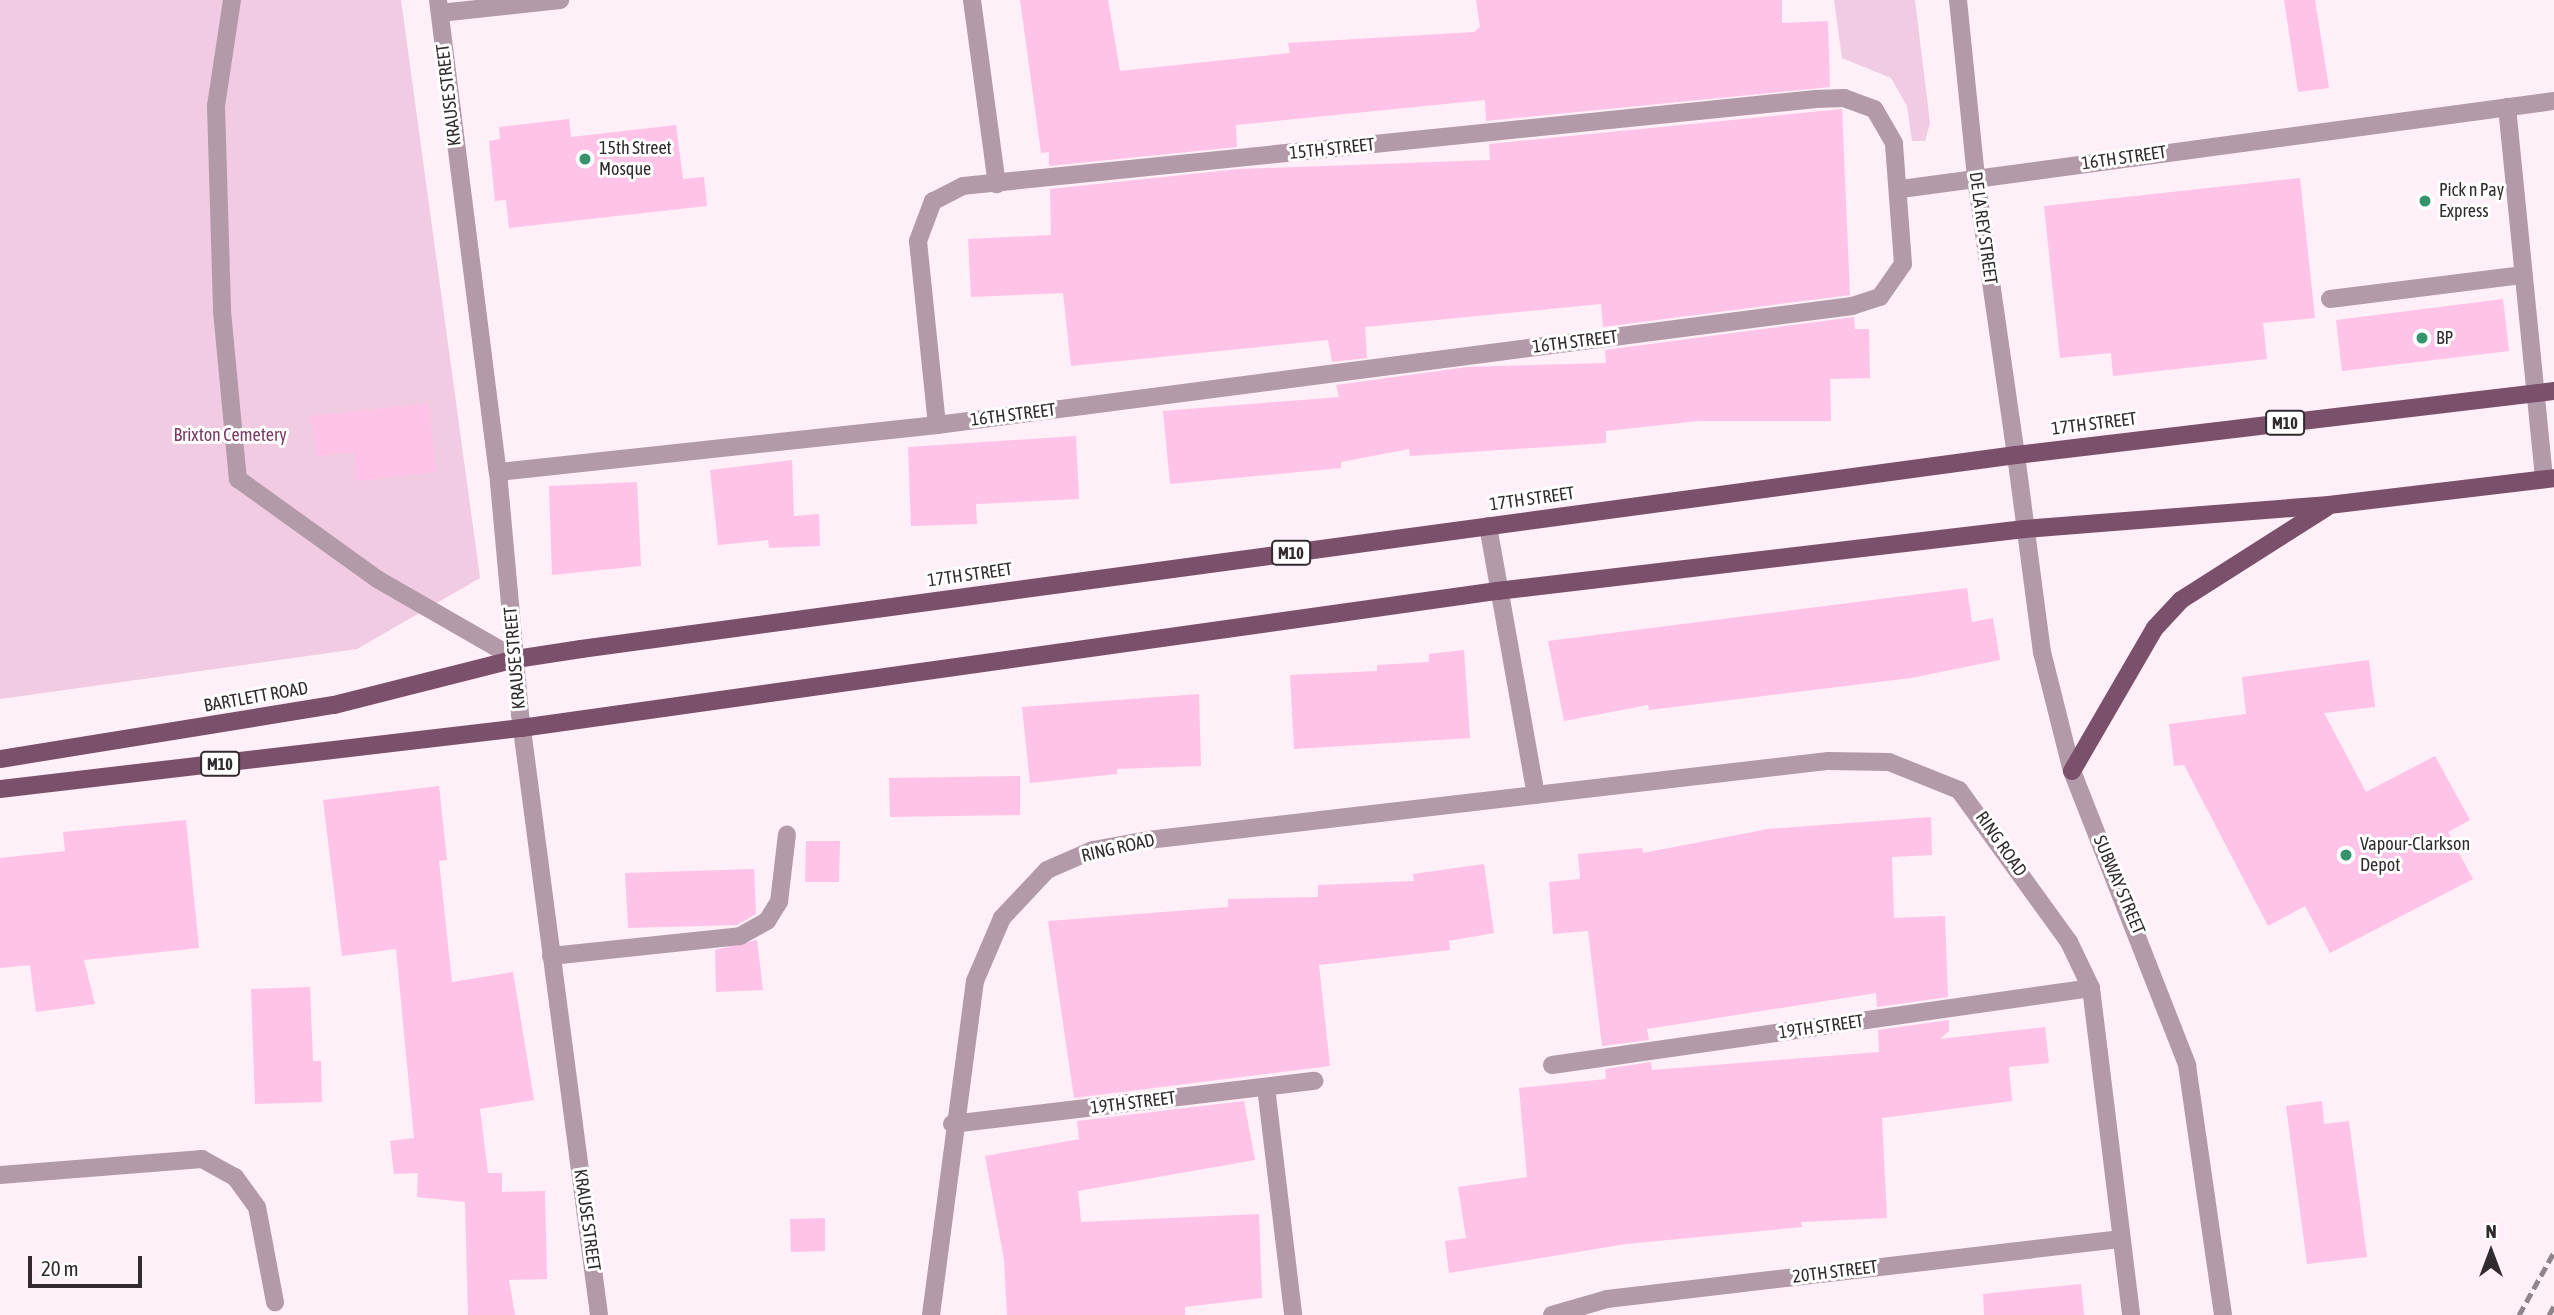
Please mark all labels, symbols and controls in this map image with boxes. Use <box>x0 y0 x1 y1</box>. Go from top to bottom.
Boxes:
street label: KRAUSE STREET <box>432 43 466 147</box>
street label: 15TH STREET <box>1288 134 1376 164</box>
place label: 15th Street Mosque <box>599 138 672 180</box>
street label: 16TH STREET <box>2080 141 2168 175</box>
marker: 15th Street Mosque <box>577 151 593 167</box>
street label: DE LA REY STREET <box>1964 170 2002 286</box>
place label: Pick n Pay Express <box>2439 180 2504 222</box>
marker: Pick n Pay Express <box>2417 193 2433 209</box>
street label: 16TH STREET <box>1531 326 1619 358</box>
place label: BP <box>2436 327 2453 349</box>
marker: BP <box>2414 330 2430 346</box>
street label: 16TH STREET <box>969 399 1057 431</box>
street label: 17TH STREET <box>2050 408 2138 440</box>
road number: M10 <box>2264 410 2306 436</box>
park label: Brixton Cemetery <box>173 424 287 446</box>
street label: 17TH STREET <box>1488 482 1576 516</box>
road number: M10 <box>1270 540 1312 566</box>
street label: 17TH STREET <box>926 558 1014 592</box>
street label: KRAUSE STREET <box>500 606 530 710</box>
street label: BARTLETT ROAD <box>202 677 310 717</box>
road number: M10 <box>199 751 241 776</box>
street label: RING ROAD <box>1971 807 2031 881</box>
street label: RING ROAD <box>1079 829 1157 867</box>
street label: SUBWAY STREET <box>2088 832 2150 938</box>
place label: Vapour-Clarkson Depot <box>2360 834 2470 876</box>
marker: Vapour-Clarkson Depot <box>2338 847 2354 863</box>
street label: 19TH STREET <box>1777 1010 1865 1044</box>
street label: 19TH STREET <box>1089 1087 1177 1119</box>
street label: KRAUSE STREET <box>569 1168 605 1272</box>
north arrow <box>2456 1217 2526 1287</box>
text: N <box>2485 1220 2497 1242</box>
scale bar <box>32 1242 145 1286</box>
text: 20 m <box>41 1256 79 1280</box>
street label: 20TH STREET <box>1791 1256 1879 1288</box>

